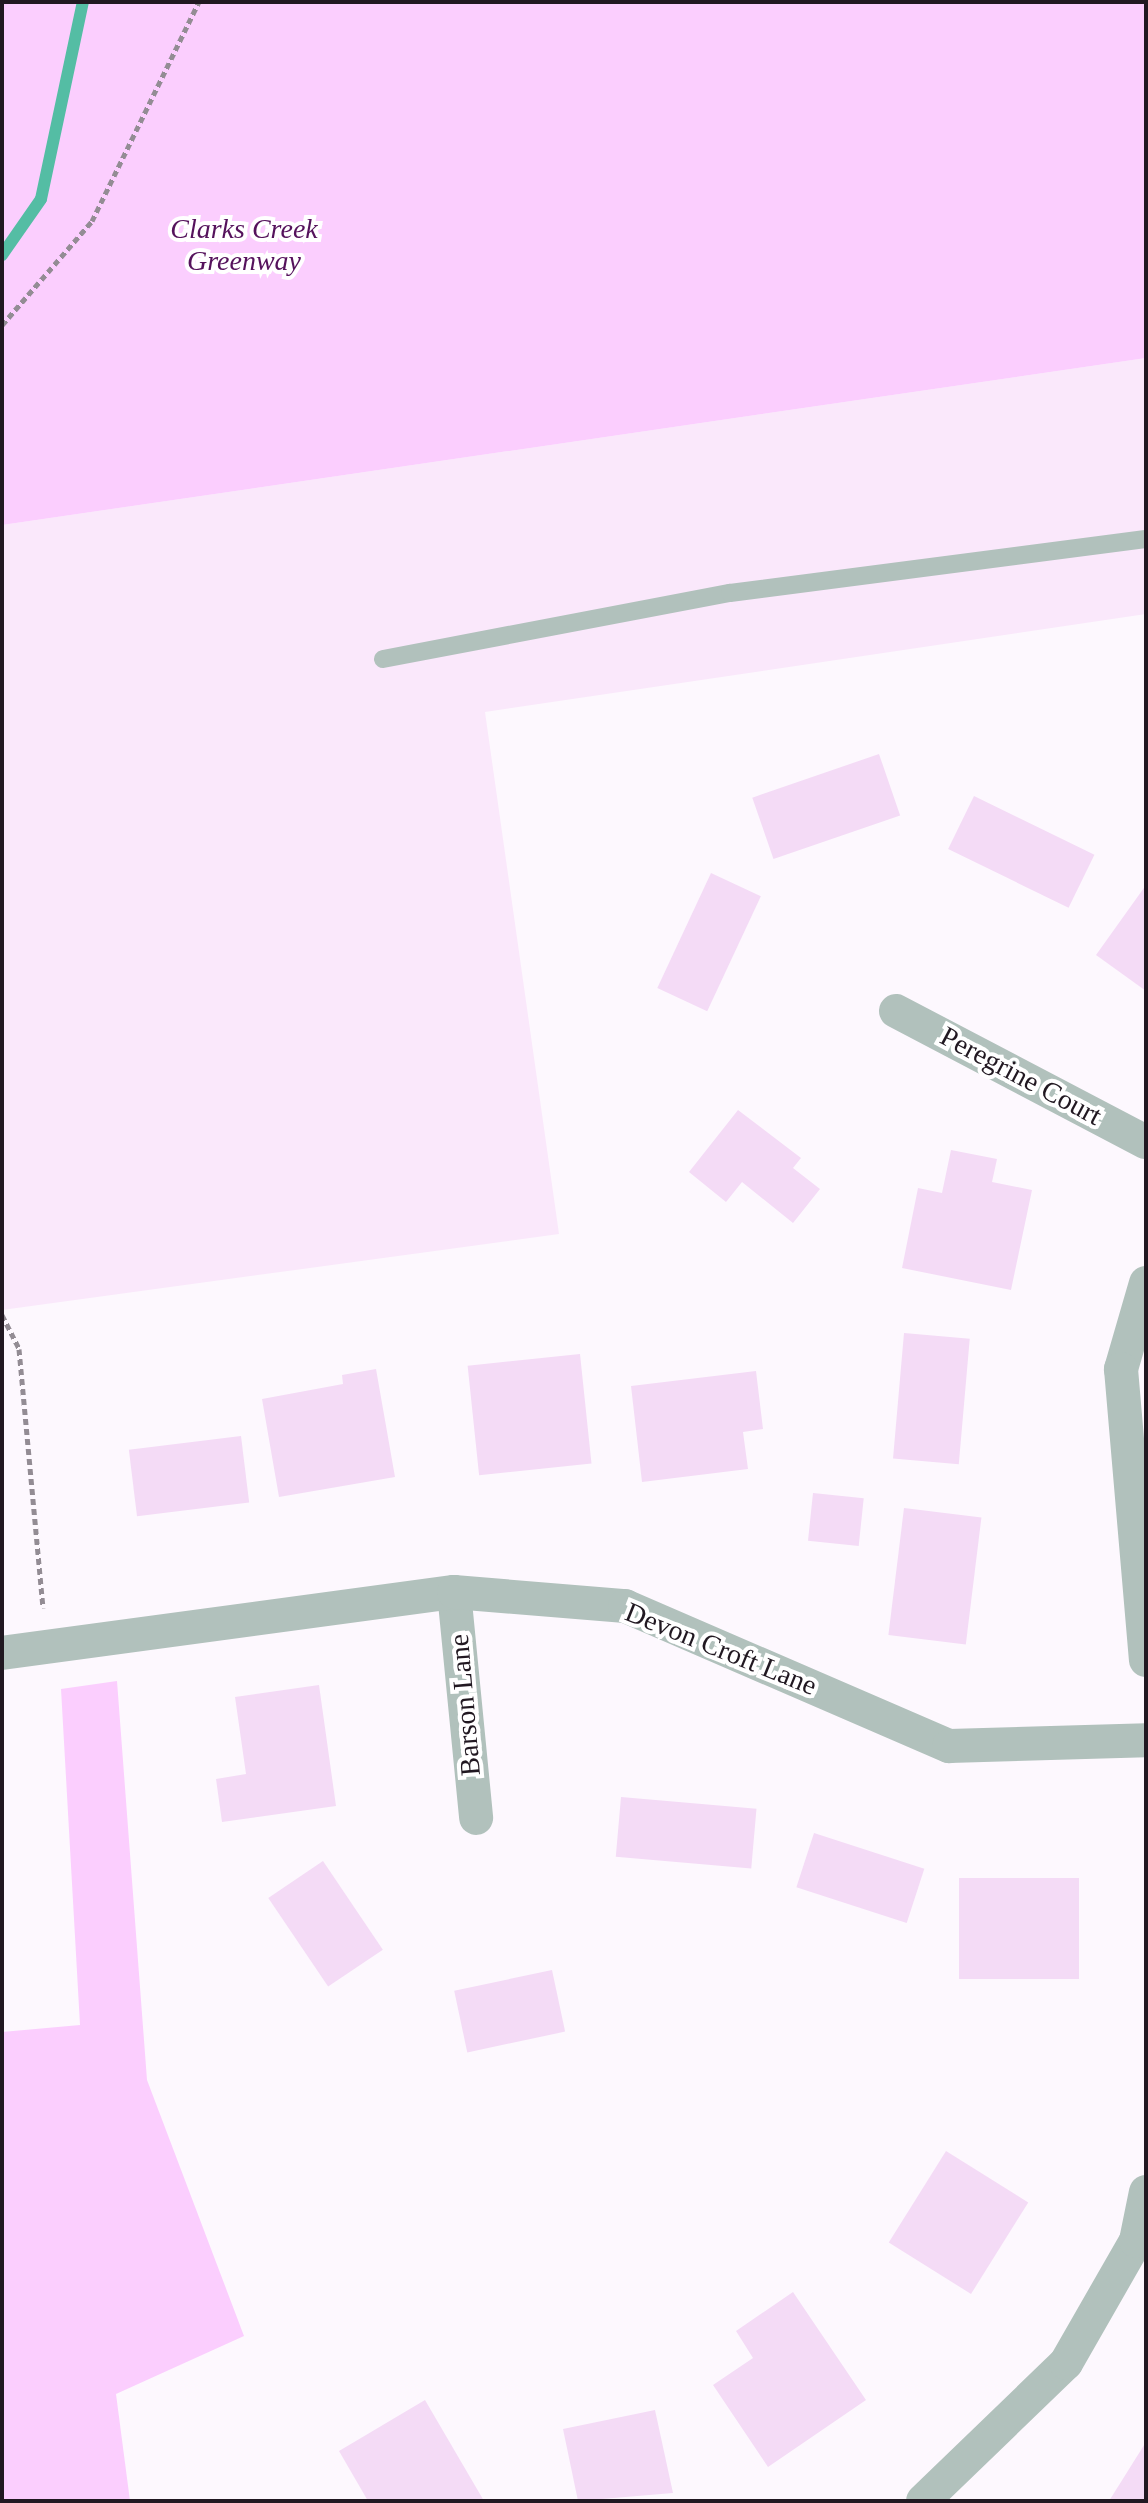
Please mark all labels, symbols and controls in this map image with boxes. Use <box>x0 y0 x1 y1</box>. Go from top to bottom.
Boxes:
park label: Clarks Creek Greenway <box>170 212 318 278</box>
street label: Peregrine Court <box>935 1019 1107 1133</box>
street label: Devon Croft Lane <box>620 1595 822 1703</box>
street label: Barson Lane <box>442 1633 488 1777</box>

